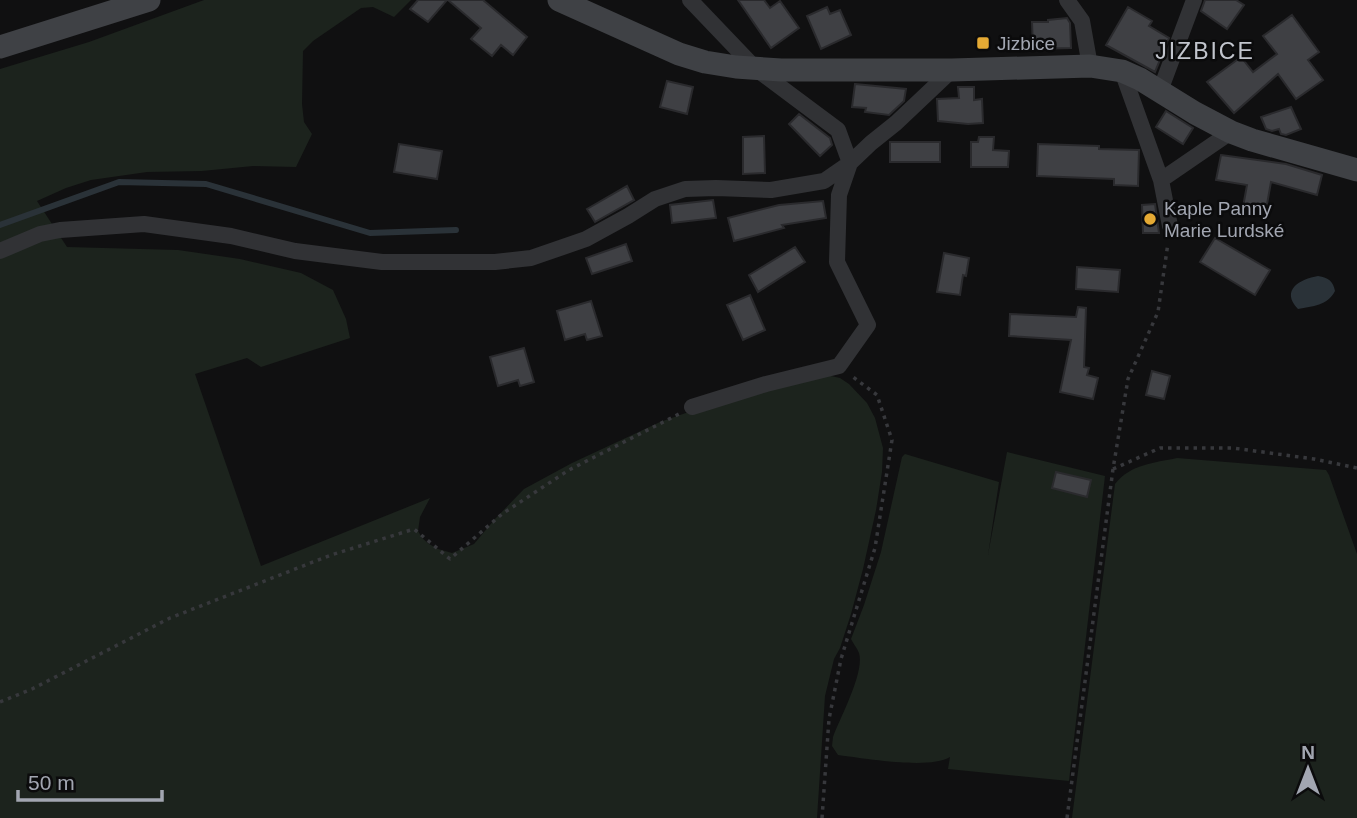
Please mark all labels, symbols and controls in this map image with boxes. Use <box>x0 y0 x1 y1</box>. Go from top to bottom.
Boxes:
place label: Jizbice <box>997 33 1055 54</box>
marker: Jizbice <box>975 35 991 51</box>
district label: JIZBICE <box>1155 38 1255 64</box>
place label: Kaple Panny Marie Lurdské <box>1164 198 1284 241</box>
marker: Kaple Panny Marie Lurdské <box>1142 211 1158 227</box>
north arrow <box>1273 734 1343 804</box>
text: N <box>1301 742 1315 763</box>
scale bar <box>18 758 161 802</box>
text: 50 m <box>28 771 75 794</box>

